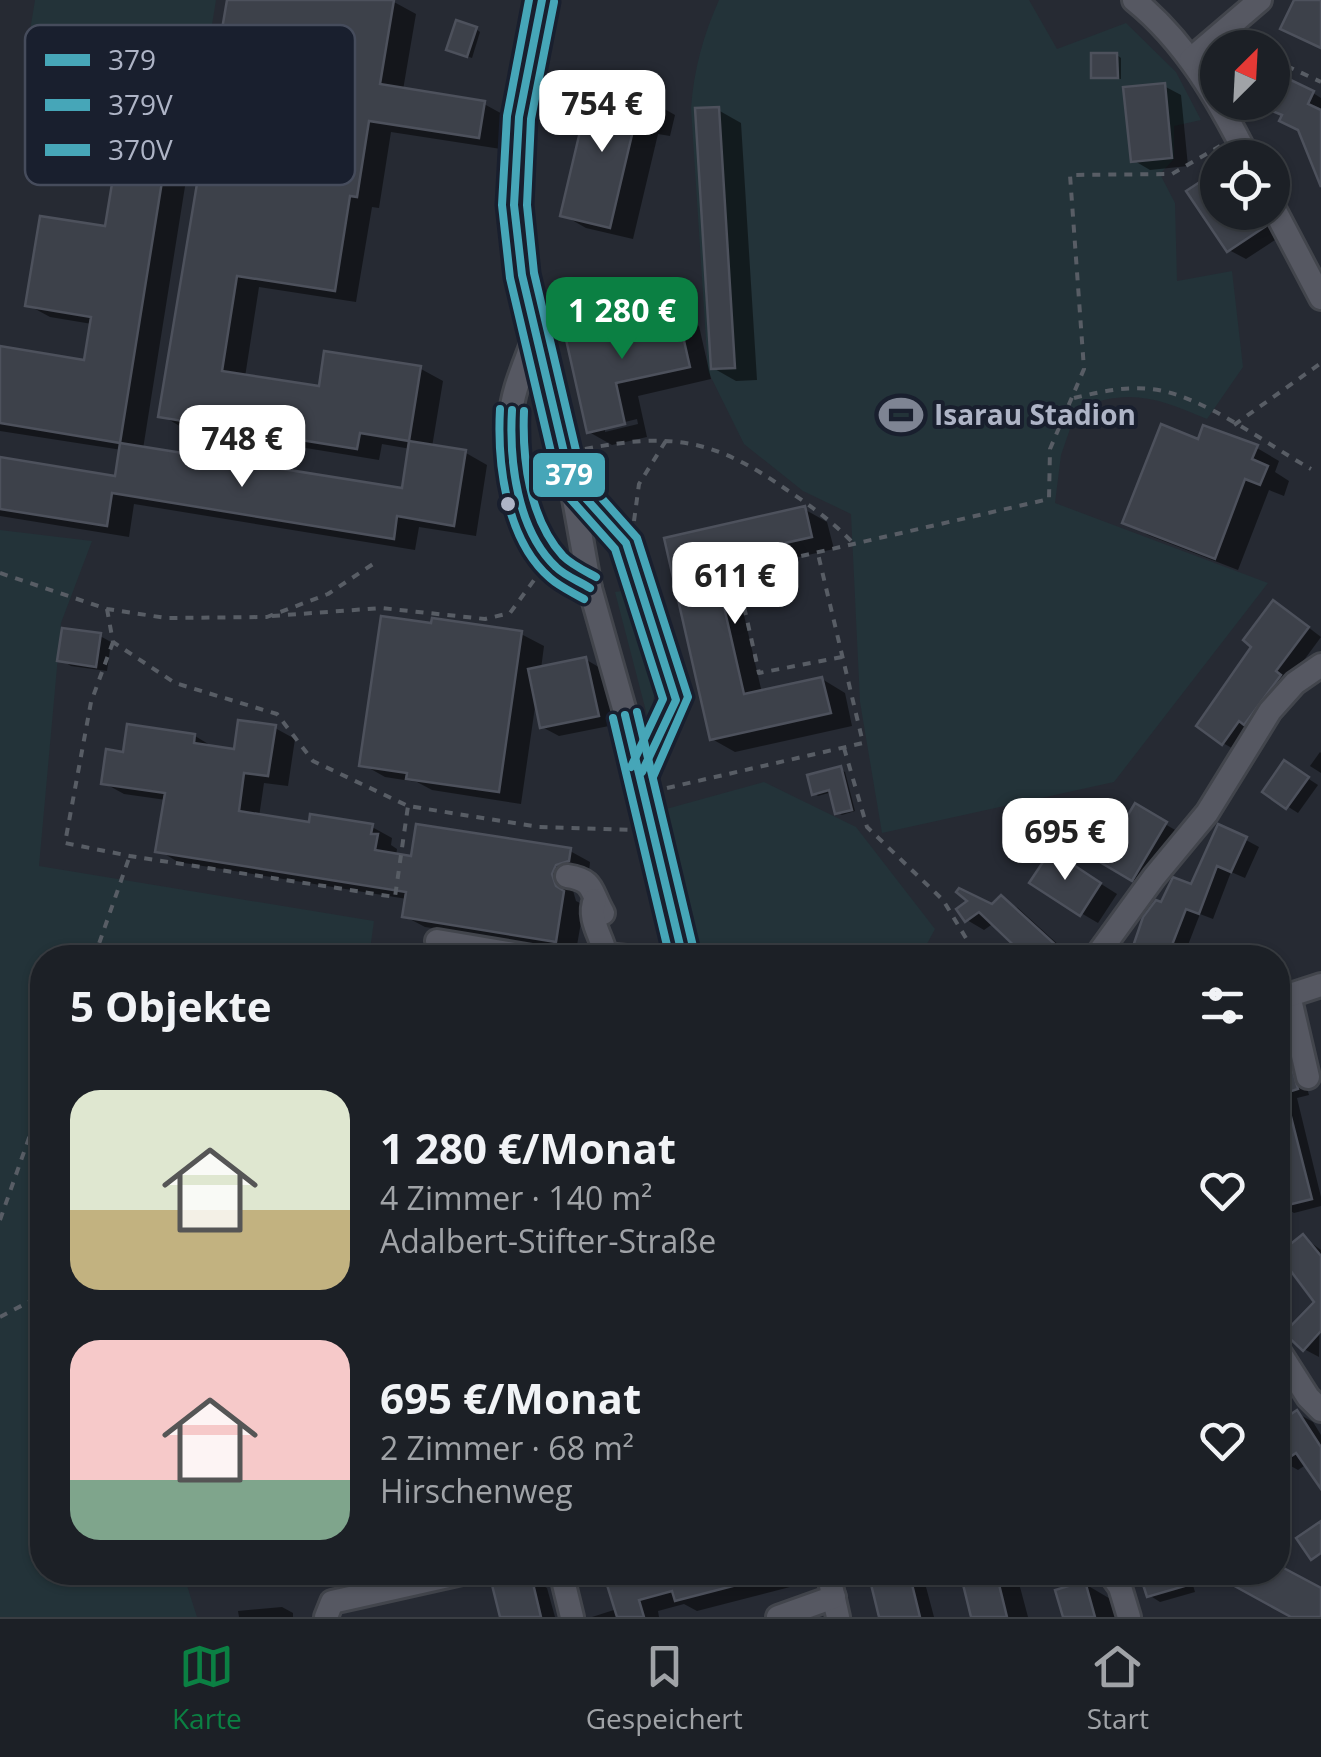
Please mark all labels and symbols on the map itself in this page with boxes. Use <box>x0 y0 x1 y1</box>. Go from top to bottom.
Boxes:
legend <box>25 25 355 185</box>
north arrow <box>1200 30 1290 120</box>
text: 379 <box>108 40 156 78</box>
pin: 754 € <box>532 70 672 155</box>
text: 379V <box>108 85 173 123</box>
text: 370V <box>108 130 173 168</box>
pin: 1 280 € <box>530 277 714 362</box>
sports icon: Isarau Stadion <box>877 391 925 439</box>
place label: Isarau Stadion <box>934 395 1136 433</box>
pin: 748 € <box>172 405 312 490</box>
line badge: 379 <box>531 451 607 499</box>
text: 379 <box>545 455 593 493</box>
unlabelled marker <box>498 494 518 514</box>
pin: 611 € <box>665 542 805 627</box>
pin: 695 € <box>995 798 1135 883</box>

